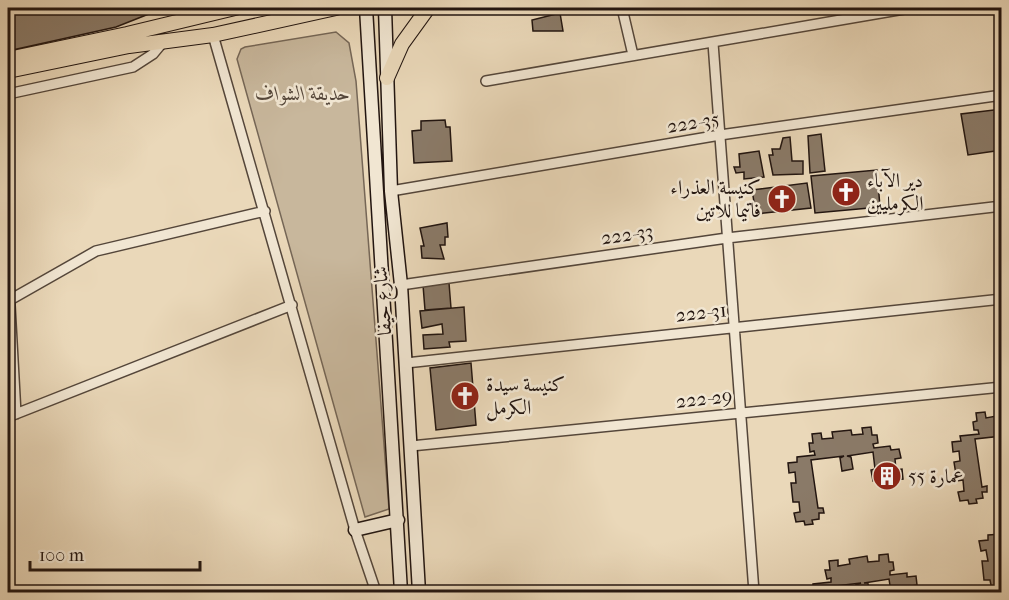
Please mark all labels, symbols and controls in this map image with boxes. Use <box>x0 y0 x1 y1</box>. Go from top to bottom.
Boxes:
park label: حديقة الشواف <box>256 82 350 106</box>
street label: 222-35 <box>665 107 721 138</box>
place label: دير الآباء الكرمليين <box>867 168 924 216</box>
place label: كنيسة العذراء فاتيما للاتين <box>670 176 761 222</box>
church icon: دير الآباء الكرمليين <box>830 176 862 208</box>
church icon: كنيسة العذراء فاتيما للاتين <box>766 183 798 215</box>
street label: 222-33 <box>599 219 655 250</box>
street label: شارع حيفا <box>369 265 402 336</box>
street label: 222-31 <box>674 298 728 327</box>
place label: كنيسة سيدة الكرمل <box>486 373 565 422</box>
church icon: كنيسة سيدة الكرمل <box>449 380 481 412</box>
street label: 222-29 <box>675 384 734 413</box>
building icon: عمارة 55 <box>871 460 903 492</box>
place label: عمارة 55 <box>908 465 964 488</box>
scale bar <box>30 534 200 572</box>
text: 100 m <box>39 545 84 566</box>

